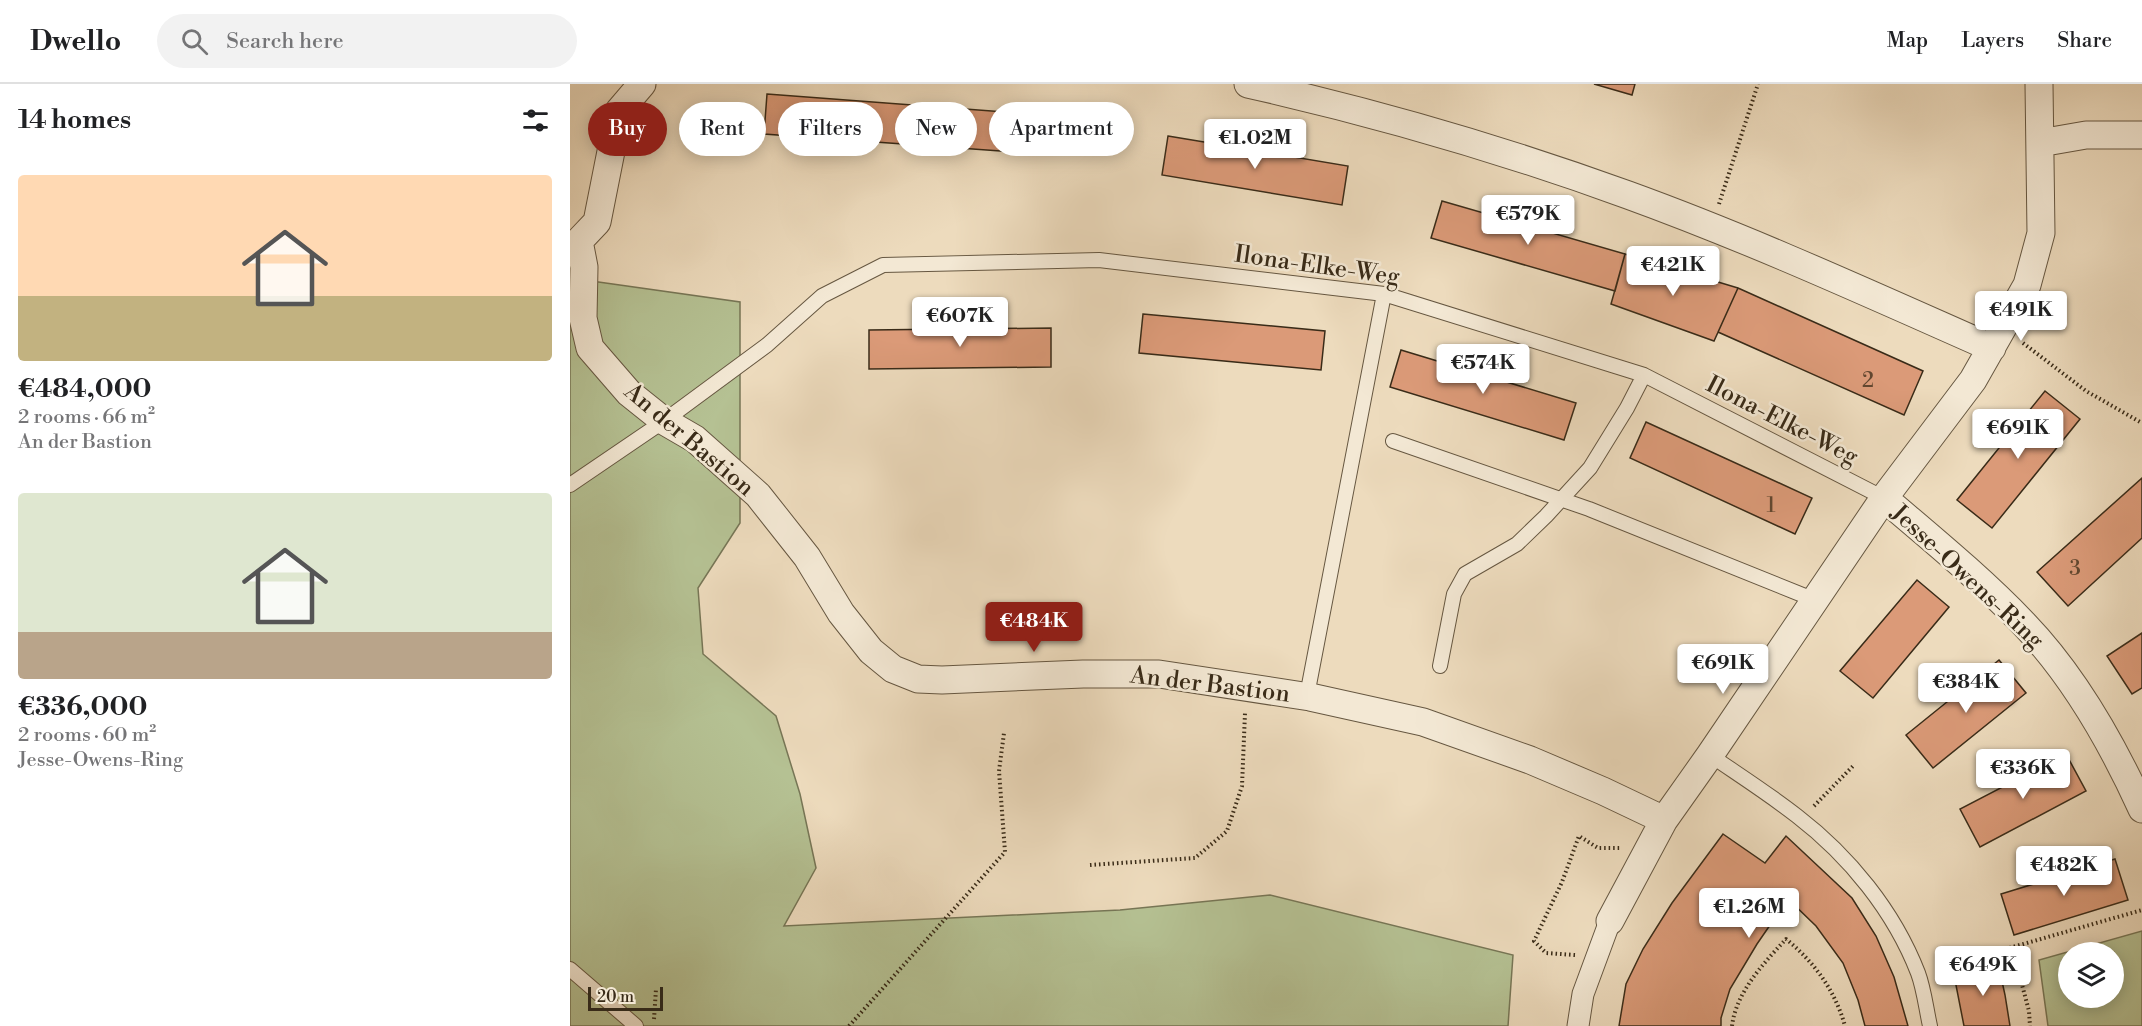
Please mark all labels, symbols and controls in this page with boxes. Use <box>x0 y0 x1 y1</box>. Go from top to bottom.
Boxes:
search box <box>157 14 577 68</box>
text: Dwello <box>30 24 121 59</box>
icon: search <box>178 25 211 58</box>
text: Search here <box>226 28 344 55</box>
text: Map <box>1887 28 1928 54</box>
text: Layers <box>1961 28 2024 54</box>
text: Share <box>2057 28 2112 54</box>
chip: Buy <box>588 102 667 156</box>
chip: Rent <box>679 102 766 156</box>
chip: Filters <box>778 102 883 156</box>
chip: New <box>895 102 977 156</box>
chip: Apartment <box>989 102 1134 156</box>
text: 14 homes <box>18 104 131 136</box>
icon: filters <box>519 104 552 137</box>
pin: €1.02M <box>1206 119 1304 170</box>
text: €1.02M <box>1218 126 1292 151</box>
pin: €579K <box>1486 195 1570 246</box>
text: €579K <box>1495 202 1561 227</box>
icon: home <box>231 214 339 322</box>
street label: Ilona-Elke-Weg <box>1232 240 1402 293</box>
pin: €421K <box>1631 246 1715 297</box>
text: €421K <box>1641 253 1705 278</box>
pin: €491K <box>1979 291 2063 342</box>
pin: €607K <box>918 297 1002 348</box>
text: €491K <box>1989 298 2053 323</box>
text: €607K <box>926 304 994 329</box>
pin: €574K <box>1441 344 1525 395</box>
text: €574K <box>1451 351 1515 376</box>
house number: 2 <box>1862 368 1874 394</box>
street label: Ilona-Elke-Weg <box>1701 370 1864 473</box>
text: €484,000 <box>18 373 151 405</box>
street label: An der Bastion <box>617 376 760 503</box>
text: 2 rooms · 66 m² <box>18 405 155 430</box>
pin: €691K <box>1976 409 2060 460</box>
text: €691K <box>1986 416 2050 441</box>
text: An der Bastion <box>18 430 152 455</box>
house number: 1 <box>1766 493 1776 519</box>
street label: Jesse-Owens-Ring <box>1883 498 2050 656</box>
icon: home <box>231 532 339 640</box>
house number: 3 <box>2069 556 2081 582</box>
pin: €484K <box>992 602 1076 653</box>
text: €484K <box>999 609 1069 634</box>
pin: €691K <box>1681 644 1765 695</box>
text: €691K <box>1691 651 1755 676</box>
street label: An der Bastion <box>1127 660 1292 710</box>
pin: €384K <box>1924 663 2008 714</box>
text: €384K <box>1932 670 2000 695</box>
text: €336,000 <box>18 691 147 723</box>
text: 2 rooms · 60 m² <box>18 723 156 748</box>
text: Jesse-Owens-Ring <box>18 748 183 773</box>
pin: €336K <box>1981 749 2065 800</box>
text: €336K <box>1990 756 2056 781</box>
pin: €482K <box>2022 846 2106 897</box>
text: €482K <box>2030 853 2098 878</box>
pin: €1.26M <box>1700 888 1798 939</box>
text: €1.26M <box>1713 895 1785 920</box>
map controls <box>2058 942 2124 1008</box>
button: layers <box>2058 942 2124 1008</box>
pin: €649K <box>1941 946 2025 997</box>
text: €649K <box>1949 953 2017 978</box>
scale bar <box>588 984 663 1012</box>
text: 20 m <box>597 987 634 1007</box>

